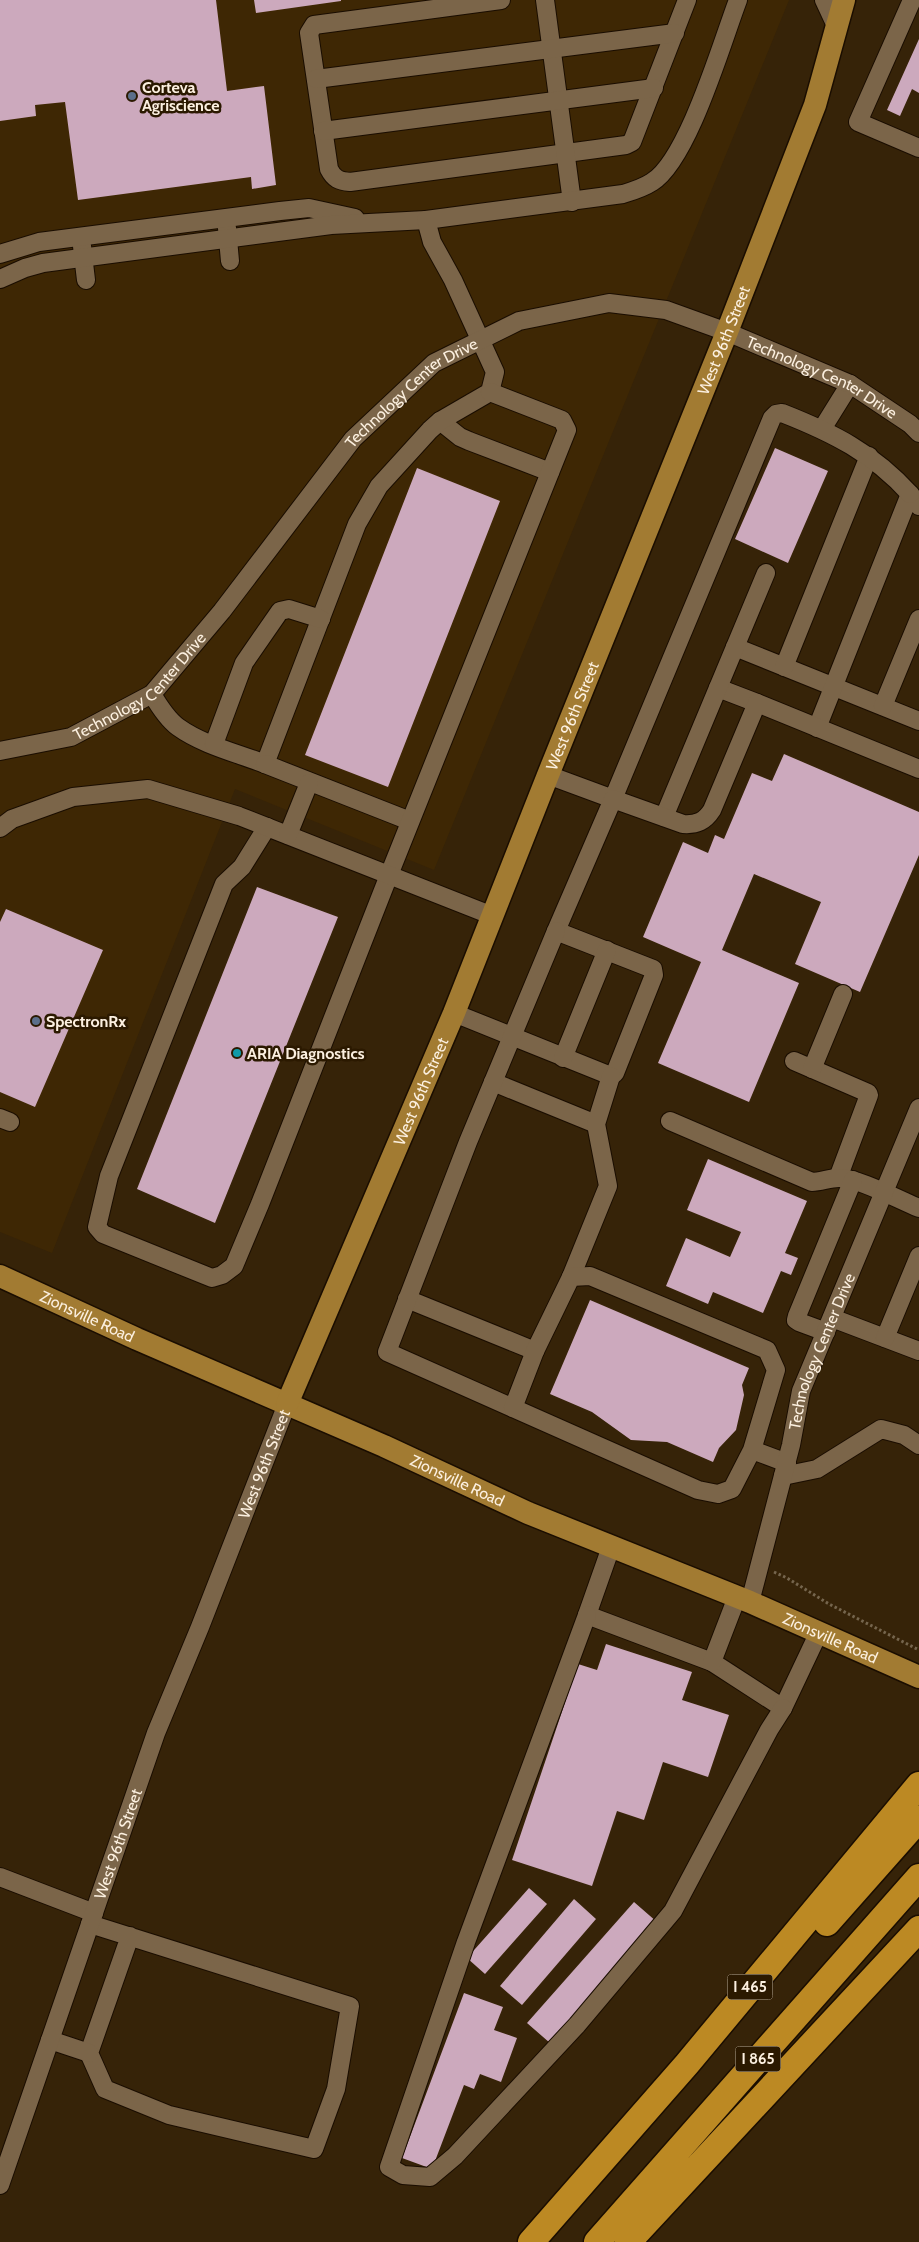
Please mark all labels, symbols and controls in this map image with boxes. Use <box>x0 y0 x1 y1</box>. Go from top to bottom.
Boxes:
place label: Corteva Agriscience <box>142 78 219 115</box>
marker: Corteva Agriscience <box>126 90 138 102</box>
street label: West 96th Street <box>694 283 754 397</box>
street label: Technology Center Drive <box>743 332 901 423</box>
street label: Technology Center Drive <box>341 334 481 451</box>
street label: Technology Center Drive <box>70 629 210 744</box>
street label: West 96th Street <box>542 658 603 773</box>
place label: SpectronRx <box>46 1012 126 1031</box>
marker: SpectronRx <box>30 1015 42 1027</box>
street label: West 96th Street <box>390 1034 453 1148</box>
place label: ARIA Diagnostics <box>247 1044 365 1063</box>
marker: ARIA Diagnostics <box>231 1047 243 1059</box>
street label: Technology Center Drive <box>785 1270 859 1431</box>
street label: Zionsville Road <box>37 1287 137 1346</box>
street label: West 96th Street <box>234 1406 294 1521</box>
street label: Zionsville Road <box>407 1451 507 1511</box>
street label: Zionsville Road <box>780 1609 881 1668</box>
street label: West 96th Street <box>90 1786 146 1902</box>
road number: I 465 <box>728 1974 772 2000</box>
road number: I 865 <box>736 2046 780 2072</box>

